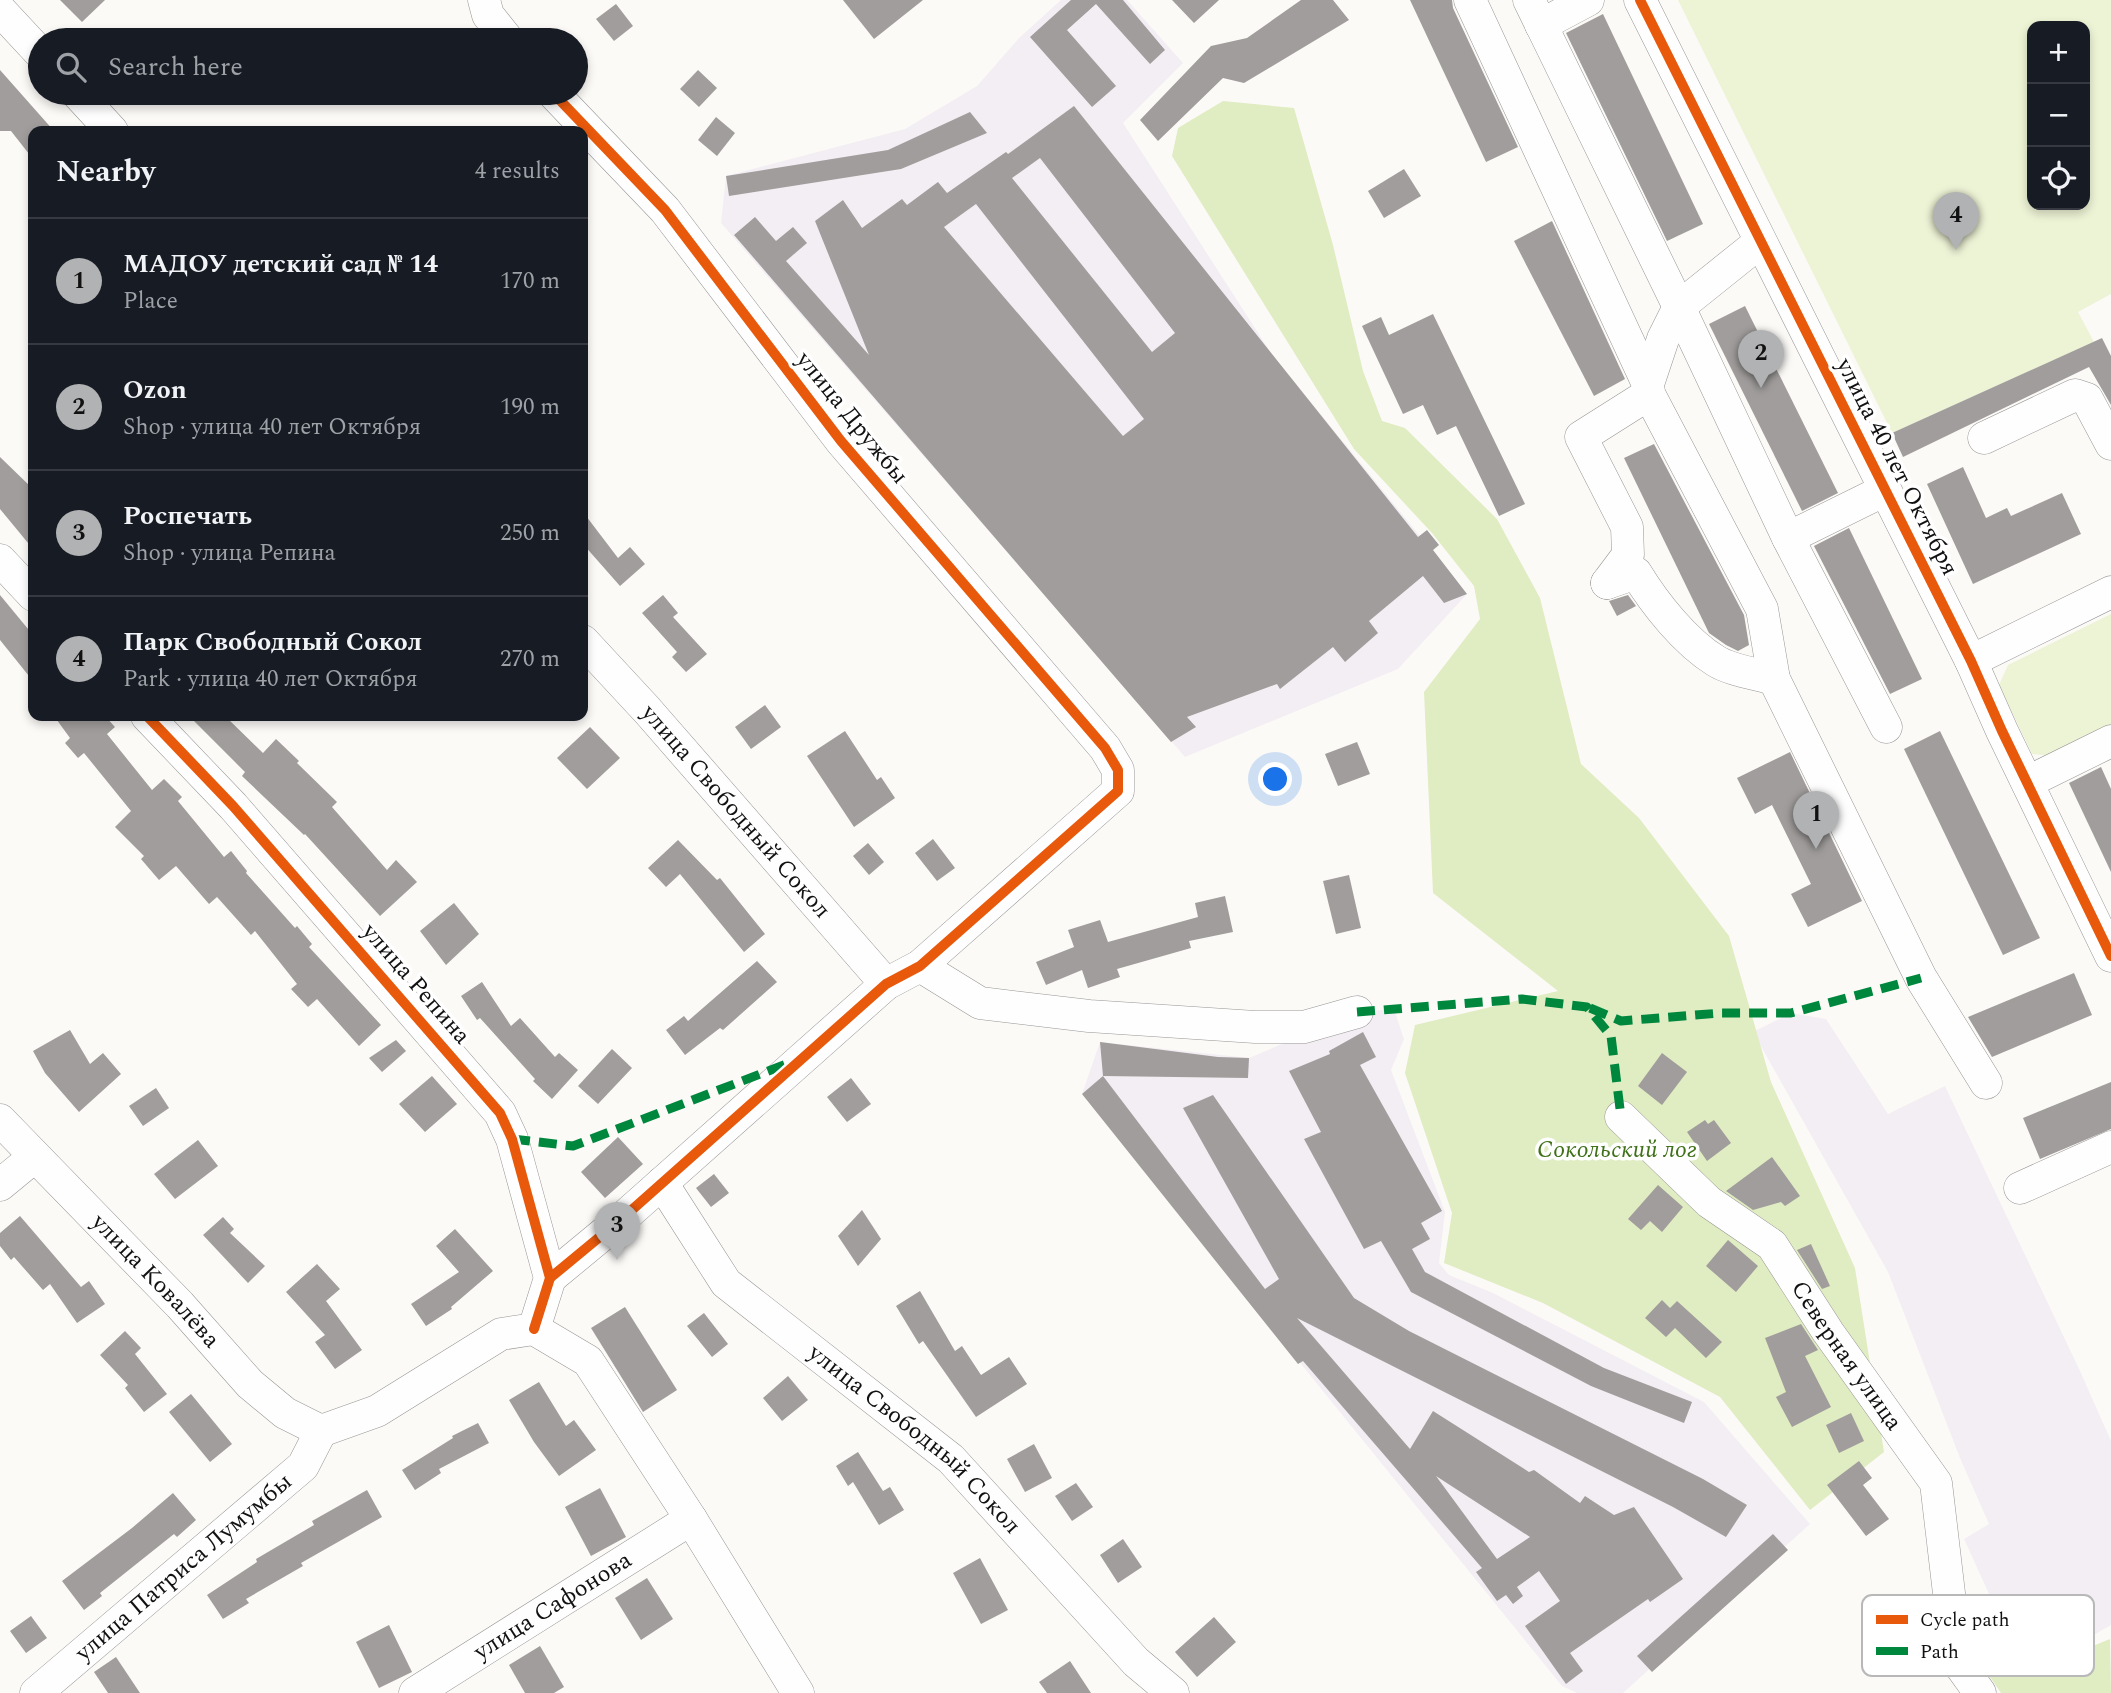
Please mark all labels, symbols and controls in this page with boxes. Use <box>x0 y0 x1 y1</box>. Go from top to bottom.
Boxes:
map controls <box>2027 21 2090 210</box>
button: + <box>2027 21 2090 84</box>
search box <box>28 28 588 105</box>
text: Search here <box>108 47 243 87</box>
icon: search <box>52 48 90 86</box>
button: − <box>2027 84 2090 147</box>
button: locate <box>2027 147 2090 210</box>
text: Nearby <box>56 149 155 195</box>
text: 4 results <box>475 154 560 189</box>
pin: 4 <box>1933 192 1979 250</box>
text: МАДОУ детский сад № 14 <box>123 244 438 284</box>
text: 1 <box>73 264 85 299</box>
text: 170 m <box>500 264 560 299</box>
text: Place <box>123 284 178 319</box>
pin: 2 <box>1738 330 1784 388</box>
street label: улица Дружбы <box>786 343 917 492</box>
street label: улица 40 лет Октября <box>1826 351 1967 582</box>
text: Ozon <box>123 370 187 410</box>
text: 2 <box>73 390 85 425</box>
text: 190 m <box>500 390 560 425</box>
text: Shop · улица 40 лет Октября <box>123 410 421 445</box>
text: Роспечать <box>123 496 252 536</box>
text: 3 <box>73 516 85 551</box>
text: 250 m <box>500 516 560 551</box>
text: Shop · улица Репина <box>123 536 336 571</box>
text: Парк Свободный Сокол <box>123 622 422 662</box>
text: 4 <box>73 642 85 677</box>
text: 270 m <box>500 642 560 677</box>
text: Park · улица 40 лет Октября <box>123 662 418 697</box>
street label: улица Свободный Сокол <box>631 696 839 927</box>
your location <box>1258 762 1292 796</box>
pin: 1 <box>1793 791 1839 849</box>
street label: улица Репина <box>352 915 479 1053</box>
park label: Сокольский лог <box>1537 1132 1697 1168</box>
pin: 3 <box>594 1202 640 1260</box>
street label: улица Ковалёва <box>82 1205 229 1357</box>
street label: Северная улица <box>1781 1273 1911 1439</box>
street label: улица Свободный Сокол <box>799 1335 1029 1542</box>
street label: улица Патриса Лумумбы <box>67 1464 300 1671</box>
street label: улица Сафонова <box>466 1542 639 1670</box>
legend <box>1862 1595 2094 1676</box>
text: Cycle path <box>1920 1606 2010 1635</box>
text: Path <box>1920 1638 1959 1667</box>

